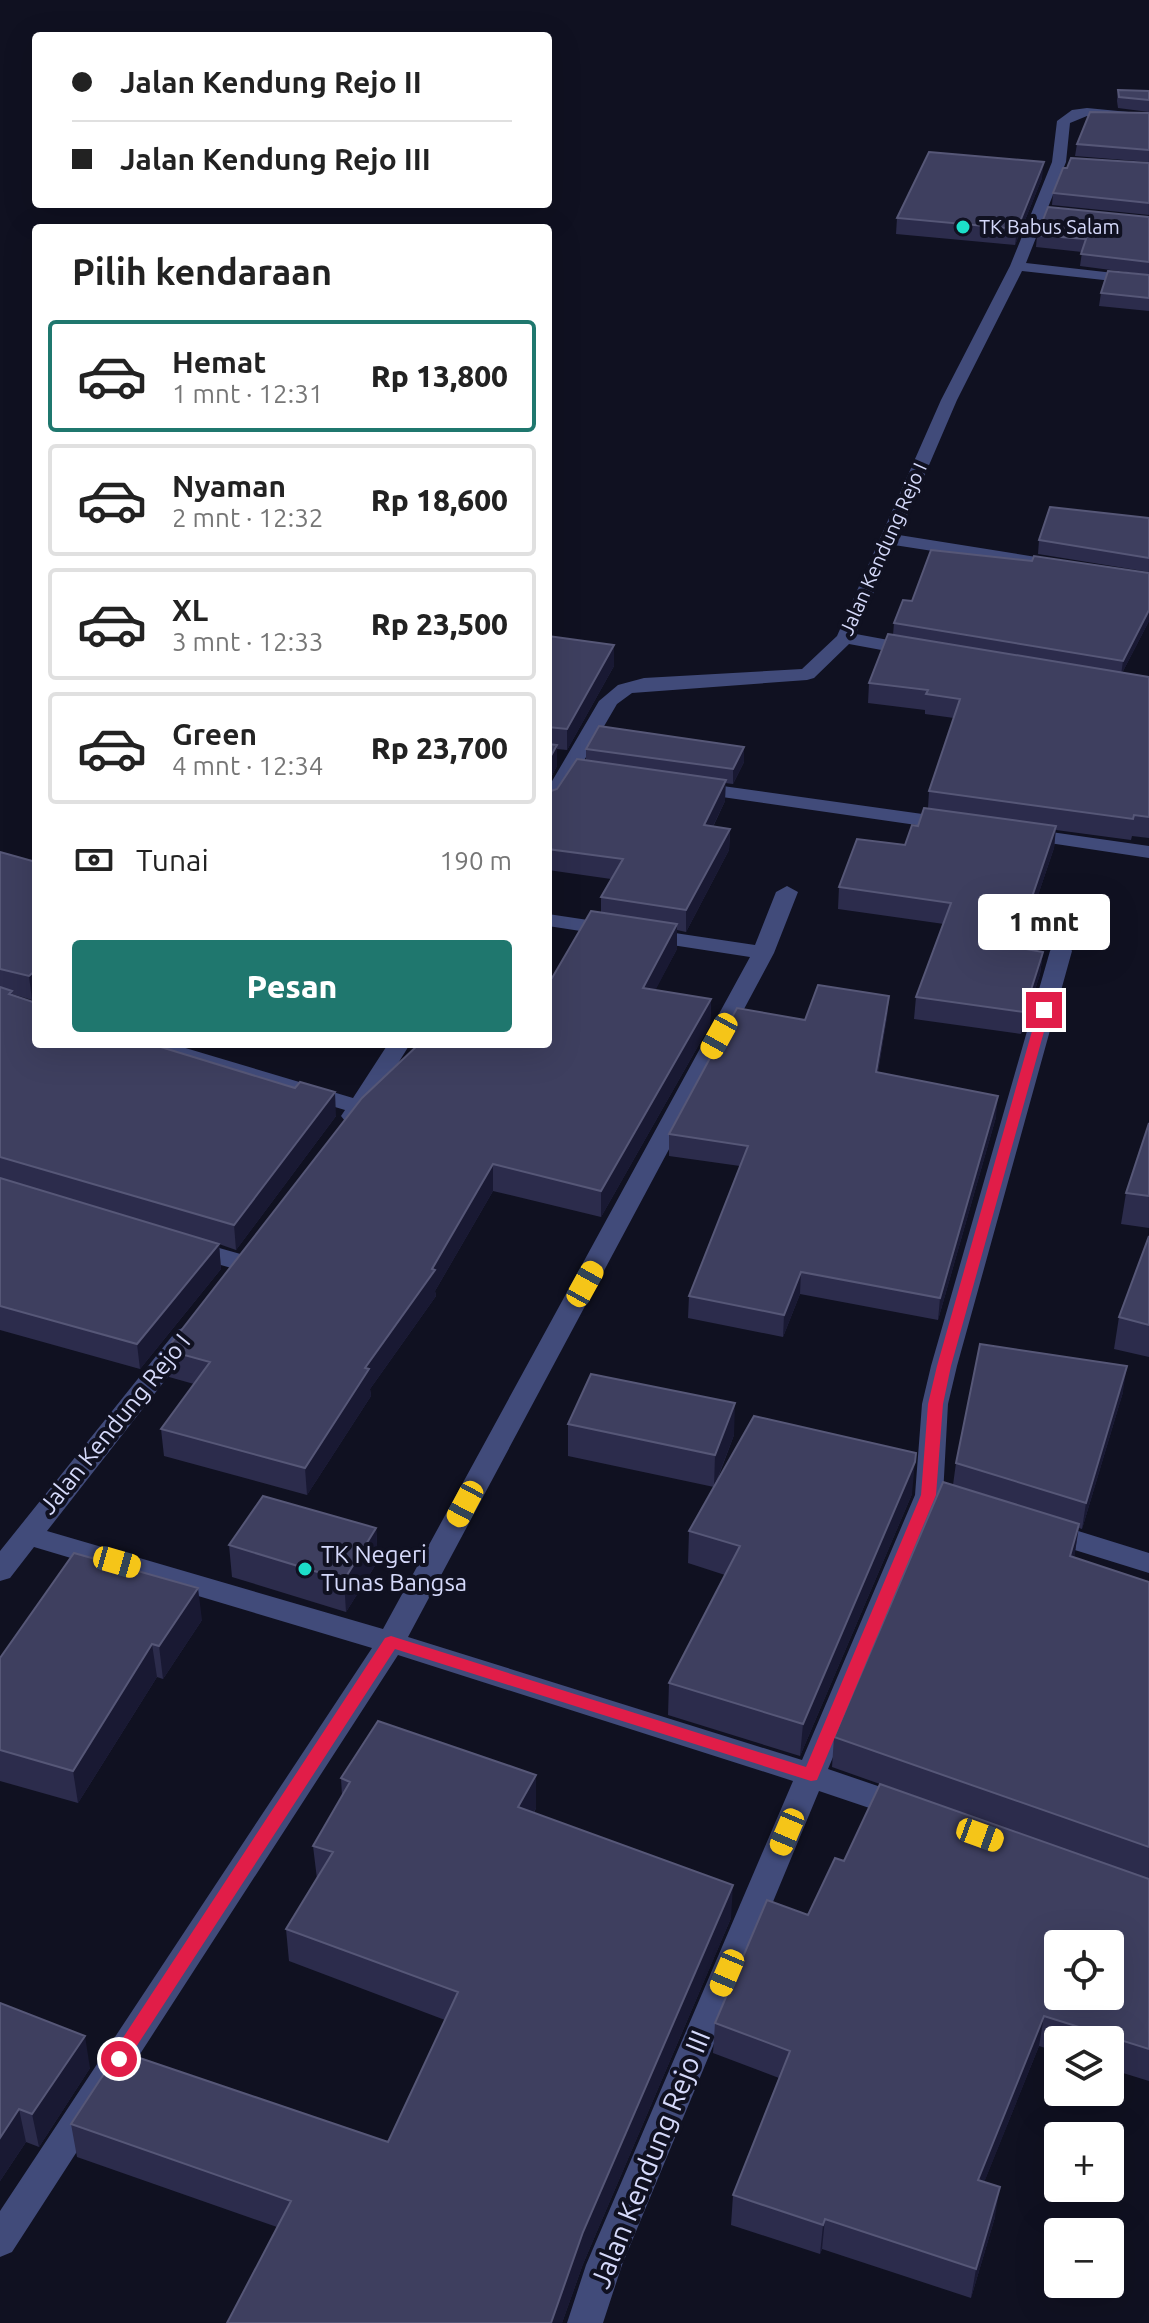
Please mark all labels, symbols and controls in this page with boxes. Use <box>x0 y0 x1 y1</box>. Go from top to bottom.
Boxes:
text: Jalan Kendung Rejo II <box>120 65 422 99</box>
text: Jalan Kendung Rejo III <box>120 142 431 176</box>
place label: TK Babus Salam <box>979 215 1120 238</box>
marker: TK Babus Salam <box>954 218 972 236</box>
text: Pilih kendaraan <box>72 251 332 292</box>
icon: car <box>76 340 148 412</box>
text: Hemat <box>172 345 266 379</box>
text: Rp 13,800 <box>371 359 508 393</box>
text: 1 mnt · 12:31 <box>172 379 323 408</box>
street label: Jalan Kendung Rejo I <box>834 459 931 639</box>
icon: car <box>76 464 148 536</box>
text: Nyaman <box>172 469 286 503</box>
text: Rp 18,600 <box>371 483 508 517</box>
text: 2 mnt · 12:32 <box>172 503 323 532</box>
icon: car <box>76 588 148 660</box>
text: XL <box>172 593 208 627</box>
text: Rp 23,500 <box>371 607 508 641</box>
text: 3 mnt · 12:33 <box>172 627 323 656</box>
icon: car <box>76 712 148 784</box>
text: Green <box>172 717 257 751</box>
text: Rp 23,700 <box>371 731 508 765</box>
text: 4 mnt · 12:34 <box>172 751 323 780</box>
icon: cash <box>72 838 116 882</box>
text: Tunai <box>136 843 209 877</box>
text: 190 m <box>440 846 512 875</box>
callout: 1 mnt <box>978 894 1110 950</box>
text: 1 mnt <box>1009 907 1079 936</box>
button: Pesan <box>72 940 512 1032</box>
route end <box>1026 992 1062 1028</box>
car <box>697 1009 741 1063</box>
car <box>563 1257 607 1311</box>
street label: Jalan Kendung Rejo I <box>34 1328 195 1519</box>
car <box>443 1477 487 1531</box>
place label: TK Negeri Tunas Bangsa <box>321 1541 467 1596</box>
car <box>91 1544 143 1580</box>
marker: TK Negeri Tunas Bangsa <box>296 1560 314 1578</box>
car <box>767 1805 807 1859</box>
car <box>953 1816 1007 1854</box>
map controls <box>1044 1930 1124 2298</box>
button: locate <box>1044 1930 1124 2010</box>
car <box>707 1946 747 2000</box>
street label: Jalan Kendung Rejo III <box>584 2025 715 2292</box>
button: layers <box>1044 2026 1124 2106</box>
route start <box>101 2041 137 2077</box>
button: + <box>1044 2122 1124 2202</box>
button: − <box>1044 2218 1124 2298</box>

